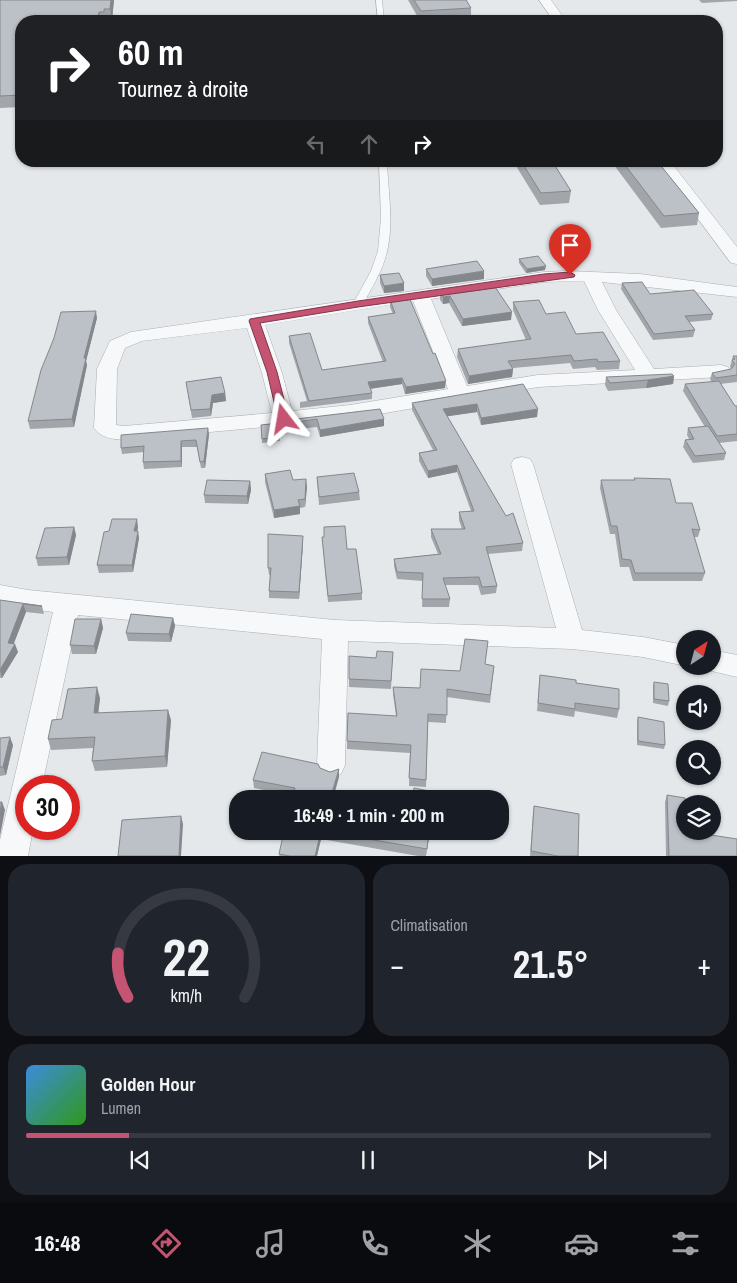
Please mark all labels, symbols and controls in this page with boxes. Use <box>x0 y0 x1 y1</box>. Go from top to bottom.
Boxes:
text: 60 m <box>118 29 183 76</box>
icon: right <box>35 35 100 100</box>
text: Tournez à droite <box>118 74 248 104</box>
icon: left <box>302 130 330 158</box>
icon: ahead <box>355 130 383 158</box>
icon: right <box>408 130 436 158</box>
pin <box>549 224 591 275</box>
icon: arrive <box>556 231 584 259</box>
position arrow <box>257 392 309 444</box>
north arrow <box>676 630 721 675</box>
map controls <box>676 630 721 840</box>
button: sound <box>676 685 721 730</box>
button: search <box>676 740 721 785</box>
speed limit sign: 30 <box>15 775 80 840</box>
button: layers <box>676 795 721 840</box>
text: 16:49 · 1 min · 200 m <box>294 802 444 828</box>
text: Climatisation <box>391 914 468 936</box>
text: 22 <box>163 922 210 992</box>
text: 21.5° <box>513 939 589 990</box>
text: − <box>391 946 404 984</box>
text: + <box>698 946 711 984</box>
text: km/h <box>170 984 202 1008</box>
text: Golden Hour <box>101 1071 195 1097</box>
text: Lumen <box>101 1097 141 1119</box>
icon: previous <box>126 1146 154 1174</box>
icon: pause <box>354 1146 382 1174</box>
icon: next <box>583 1146 611 1174</box>
icon: directions <box>149 1226 184 1261</box>
icon: music <box>253 1226 288 1261</box>
icon: phone <box>357 1226 392 1261</box>
icon: climate <box>460 1226 495 1261</box>
icon: car <box>564 1226 599 1261</box>
icon: filters <box>668 1226 703 1261</box>
text: 16:48 <box>34 1228 80 1258</box>

